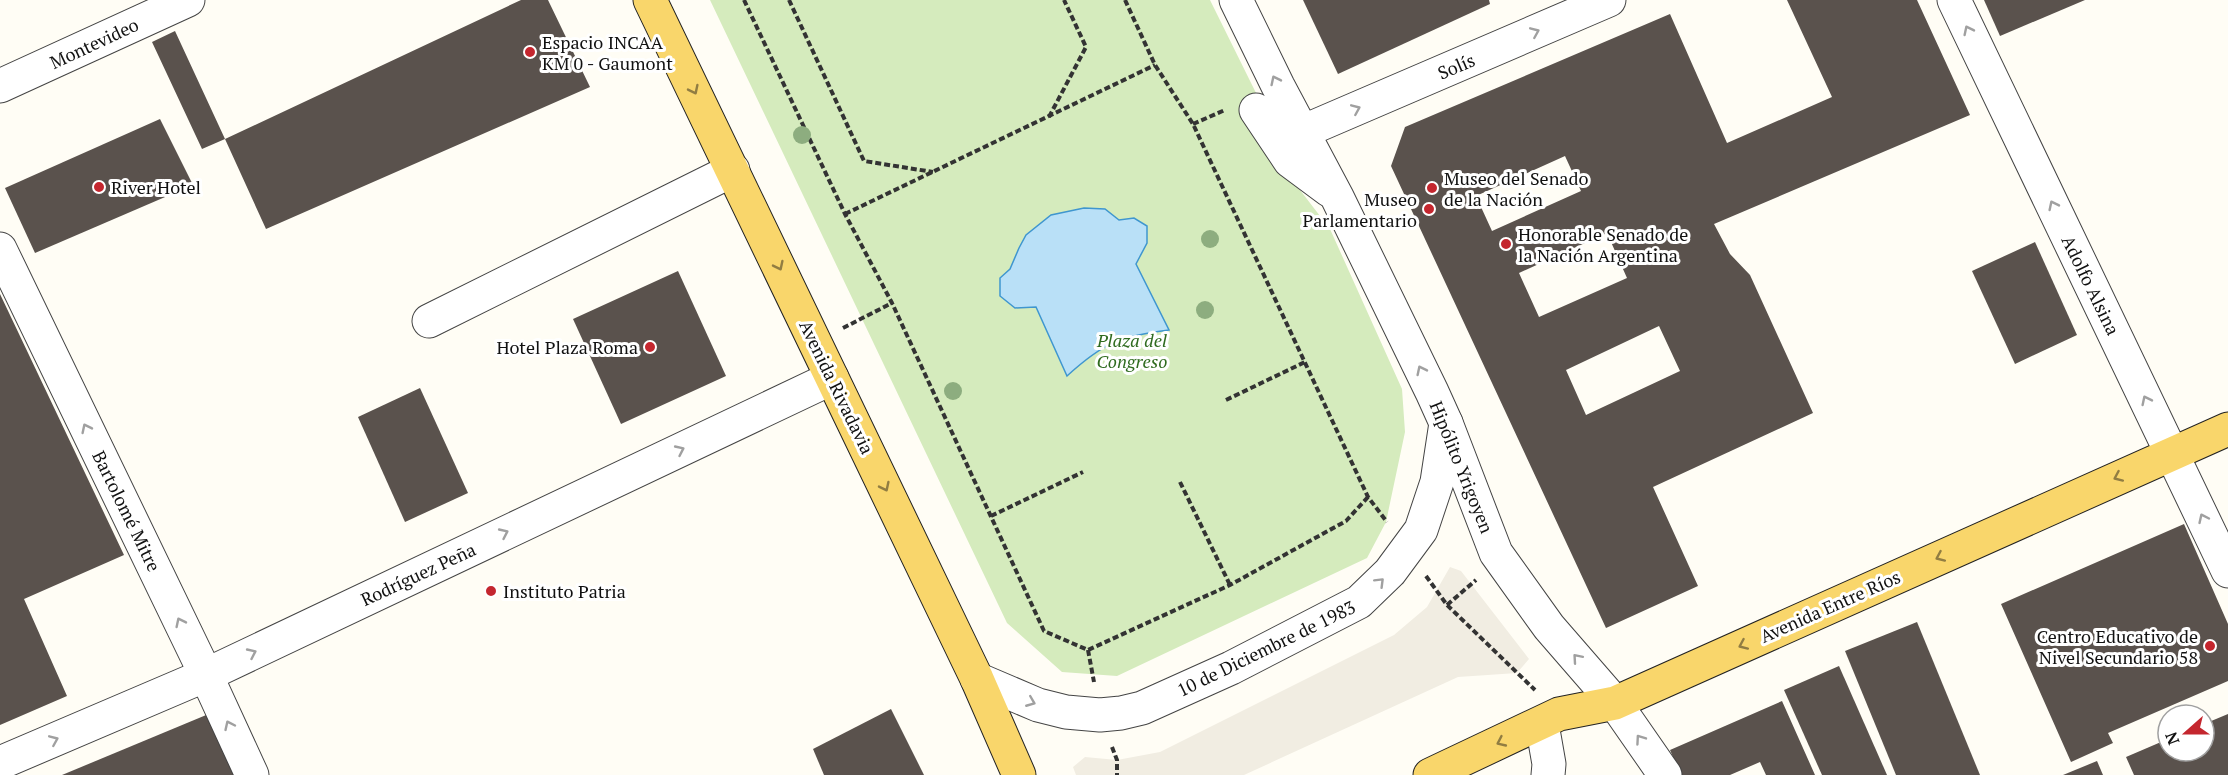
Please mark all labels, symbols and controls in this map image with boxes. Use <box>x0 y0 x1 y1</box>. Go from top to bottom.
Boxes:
street label: Montevideo <box>46 12 142 74</box>
one-way arrow <box>1964 25 1976 36</box>
one-way arrow <box>1529 27 1540 39</box>
place label: Espacio INCAA KM 0 - Gaumont <box>542 30 673 75</box>
marker: Espacio INCAA KM 0 - Gaumont <box>523 45 537 59</box>
street label: Solís <box>1434 47 1478 85</box>
one-way arrow <box>1271 76 1282 87</box>
one-way arrow <box>687 84 699 95</box>
one-way arrow <box>1349 104 1360 116</box>
place label: Museo del Senado de la Nación <box>1444 166 1588 211</box>
place label: River Hotel <box>111 175 201 199</box>
marker: River Hotel <box>92 180 106 194</box>
marker: Museo del Senado de la Nación <box>1425 181 1439 195</box>
place label: Museo Parlamentario <box>1302 187 1417 232</box>
one-way arrow <box>2048 201 2060 212</box>
marker: Museo Parlamentario <box>1422 202 1436 216</box>
place label: Honorable Senado de la Nación Argentina <box>1518 222 1688 267</box>
street label: Adolfo Alsina <box>2057 231 2125 339</box>
marker: Honorable Senado de la Nación Argentina <box>1499 237 1513 251</box>
one-way arrow <box>771 260 783 271</box>
street label: Avenida Rivadavia <box>794 316 880 458</box>
park label: Plaza del Congreso <box>1096 328 1167 373</box>
place label: Hotel Plaza Roma <box>496 335 638 359</box>
marker: Hotel Plaza Roma <box>643 340 657 354</box>
one-way arrow <box>1417 365 1429 376</box>
one-way arrow <box>2142 396 2154 407</box>
street label: Hipólito Yrigoyen <box>1425 397 1500 537</box>
one-way arrow <box>82 423 94 434</box>
one-way arrow <box>674 446 685 458</box>
street label: Bartolomé Mitre <box>87 447 167 575</box>
one-way arrow <box>2114 469 2125 481</box>
one-way arrow <box>877 481 889 492</box>
one-way arrow <box>2198 514 2210 525</box>
one-way arrow <box>497 529 508 541</box>
street label: Rodríguez Peña <box>357 537 479 611</box>
one-way arrow <box>1936 549 1947 561</box>
street label: Avenida Entre Ríos <box>1756 564 1904 648</box>
place label: Instituto Patria <box>503 579 626 603</box>
one-way arrow <box>1373 579 1384 590</box>
marker: Instituto Patria <box>484 584 498 598</box>
street label: 10 de Diciembre de 1983 <box>1173 594 1359 702</box>
one-way arrow <box>176 618 188 629</box>
place label: Centro Educativo de Nivel Secundario 58 <box>2037 624 2198 669</box>
one-way arrow <box>1739 638 1750 650</box>
marker: Centro Educativo de Nivel Secundario 58 <box>2203 639 2217 653</box>
one-way arrow <box>245 649 256 661</box>
one-way arrow <box>1573 654 1584 665</box>
one-way arrow <box>1025 695 1036 707</box>
north arrow <box>2156 703 2216 763</box>
one-way arrow <box>224 720 236 731</box>
text: N <box>2160 729 2184 748</box>
one-way arrow <box>1636 734 1647 745</box>
one-way arrow <box>47 735 58 747</box>
one-way arrow <box>1497 735 1508 747</box>

